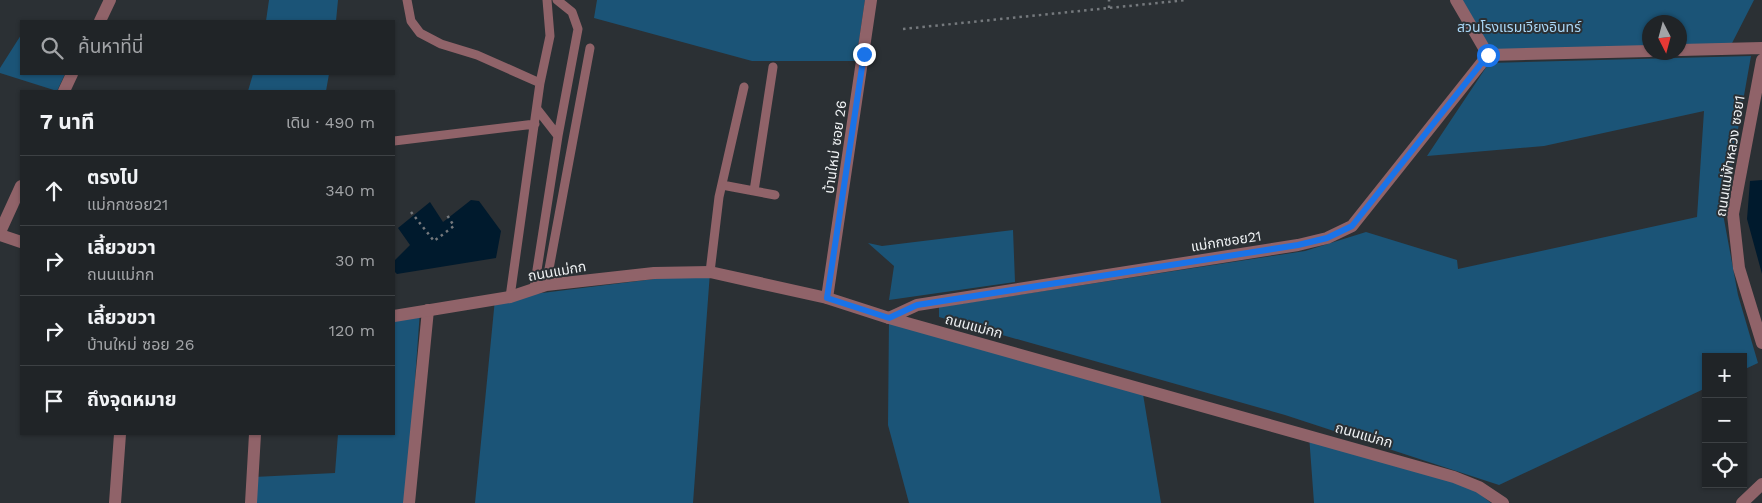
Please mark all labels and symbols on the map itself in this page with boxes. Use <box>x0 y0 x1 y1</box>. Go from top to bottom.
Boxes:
north arrow <box>1642 15 1687 60</box>
park label: สวนโรงแรมเวียงอินทร์ <box>1457 19 1582 35</box>
route end <box>853 43 876 66</box>
route start <box>1477 44 1500 67</box>
street label: ถนนแม่ฟ้าหลวง ซอย1 <box>1713 94 1747 218</box>
street label: บ้านใหม่ ซอย 26 <box>821 99 849 195</box>
street label: แม่กกซอย21 <box>1190 228 1262 254</box>
street label: ถนนแม่กก <box>527 258 587 284</box>
street label: ถนนแม่กก <box>943 311 1005 341</box>
street label: ถนนแม่กก <box>1333 419 1395 451</box>

